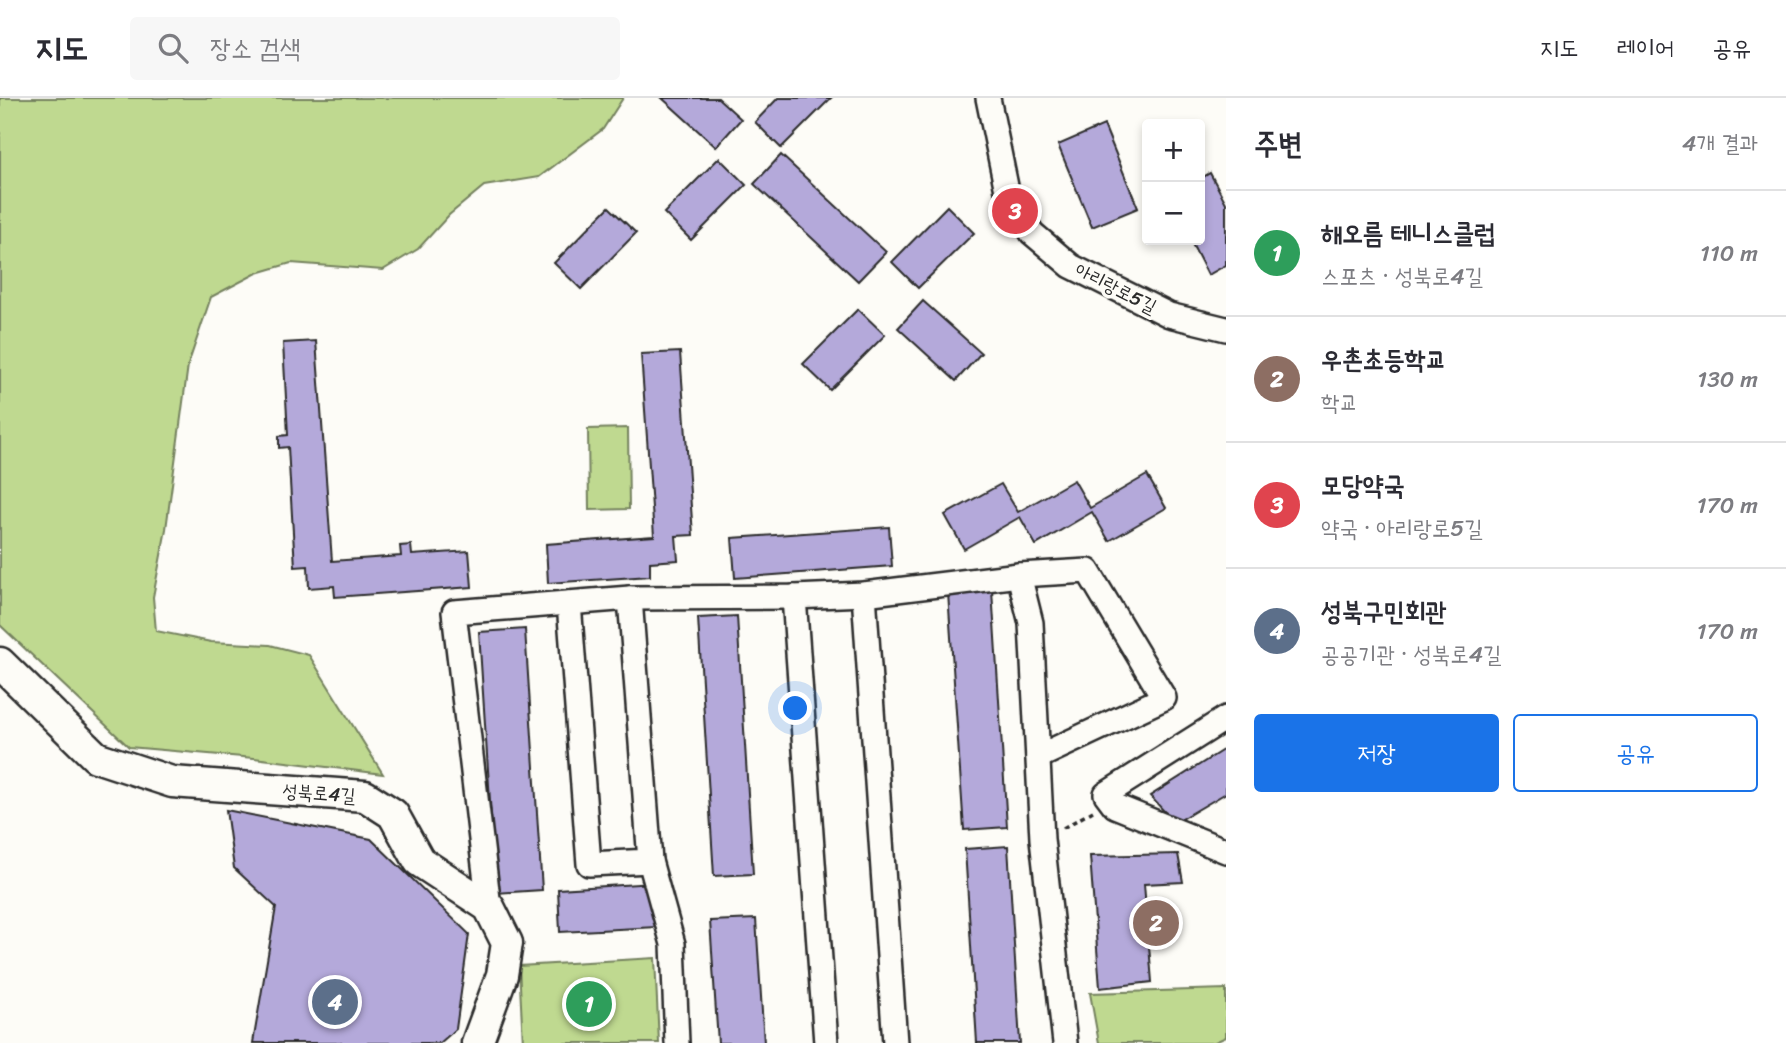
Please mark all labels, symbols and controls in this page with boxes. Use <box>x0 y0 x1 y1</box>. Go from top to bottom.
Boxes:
search box <box>130 17 620 80</box>
text: 지도 <box>35 19 88 77</box>
text: 장소 검색 <box>210 25 301 71</box>
text: 지도 <box>1540 27 1578 69</box>
text: 레이어 <box>1616 27 1674 69</box>
text: 공유 <box>1712 27 1751 69</box>
icon: search <box>154 29 192 67</box>
text: 주변 <box>1254 117 1302 171</box>
map controls <box>1142 119 1205 245</box>
button: + <box>1142 119 1205 182</box>
text: 4개 결과 <box>1682 123 1758 164</box>
button: − <box>1142 182 1205 245</box>
pin: 3 <box>992 185 1038 237</box>
text: 해오름 테니스클럽 <box>1321 210 1495 256</box>
text: 1 <box>1272 233 1282 274</box>
text: 110 m <box>1700 233 1758 274</box>
street label: 아리랑로5길 <box>1069 253 1163 323</box>
text: 스포츠 · 성북로4길 <box>1321 256 1483 297</box>
text: 우촌초등학교 <box>1321 336 1447 382</box>
text: 2 <box>1270 359 1284 400</box>
text: 130 m <box>1697 359 1758 400</box>
text: 학교 <box>1321 382 1358 423</box>
text: 모당약국 <box>1321 462 1405 508</box>
text: 3 <box>1271 485 1283 526</box>
text: 170 m <box>1697 485 1758 526</box>
text: 약국 · 아리랑로5길 <box>1321 508 1483 549</box>
text: 성북구민회관 <box>1321 588 1447 634</box>
text: 4 <box>1270 611 1284 652</box>
text: 170 m <box>1697 611 1758 652</box>
text: 공공기관 · 성북로4길 <box>1321 634 1502 675</box>
your location <box>778 691 812 725</box>
button: 저장 <box>1254 714 1499 792</box>
button: 공유 <box>1513 714 1758 792</box>
street label: 성북로4길 <box>281 774 357 812</box>
pin: 2 <box>1133 897 1179 949</box>
pin: 4 <box>312 976 358 1028</box>
pin: 1 <box>566 978 612 1030</box>

